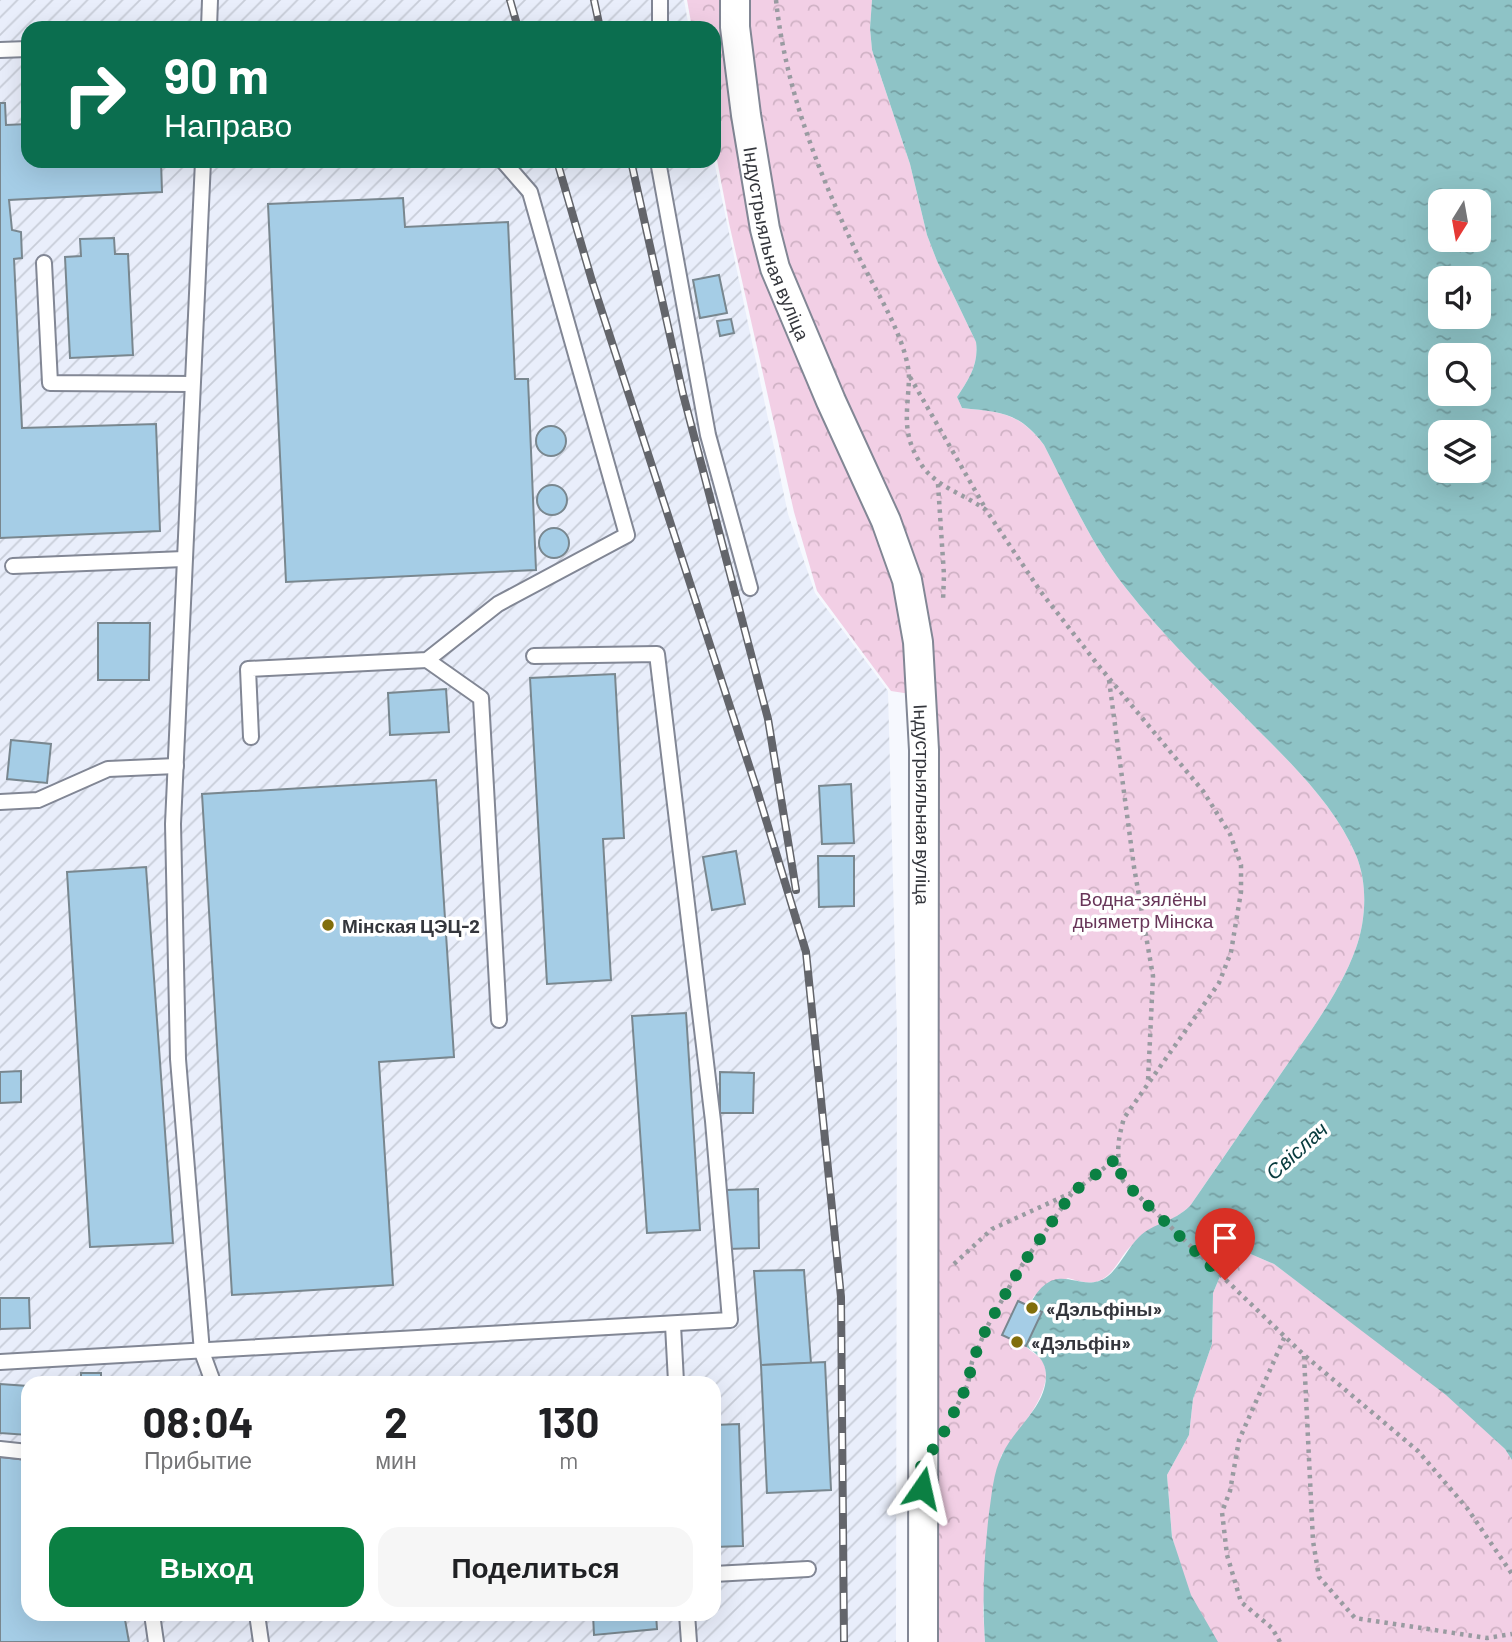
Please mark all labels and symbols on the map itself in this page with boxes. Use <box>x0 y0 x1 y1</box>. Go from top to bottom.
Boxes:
street label: Індустрыяльная вуліца <box>740 145 816 344</box>
north arrow <box>1428 189 1491 252</box>
street label: Індустрыяльная вуліца <box>910 704 936 905</box>
park label: Водна-зялёны дыяметр Мінска <box>1073 887 1214 932</box>
place label: Мінская ЦЭЦ-2 <box>342 914 480 937</box>
marker: Мінская ЦЭЦ-2 <box>320 917 336 933</box>
water label: Свіслач <box>1260 1116 1332 1184</box>
pin <box>1195 1208 1255 1280</box>
place label: «Дэльфіны» <box>1046 1297 1162 1320</box>
marker: «Дэльфіны» <box>1024 1300 1040 1316</box>
place label: «Дэльфін» <box>1031 1331 1131 1354</box>
marker: «Дэльфін» <box>1009 1334 1025 1350</box>
position arrow <box>885 1451 959 1525</box>

